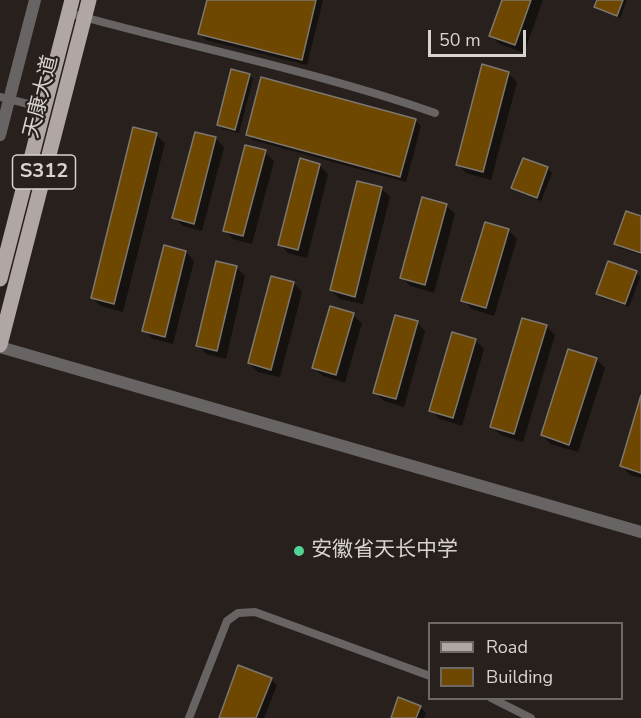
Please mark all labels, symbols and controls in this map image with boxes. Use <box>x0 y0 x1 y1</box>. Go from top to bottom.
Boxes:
scale bar <box>431 18 528 56</box>
text: 50 m <box>439 28 481 52</box>
street label: 天康大道 <box>20 53 64 141</box>
road number: S312 <box>12 155 76 189</box>
place label: 安徽省天长中学 <box>311 538 458 564</box>
marker: 安徽省天长中学 <box>292 544 306 558</box>
legend <box>428 622 623 700</box>
text: Road <box>486 635 528 659</box>
text: Building <box>486 665 553 689</box>

